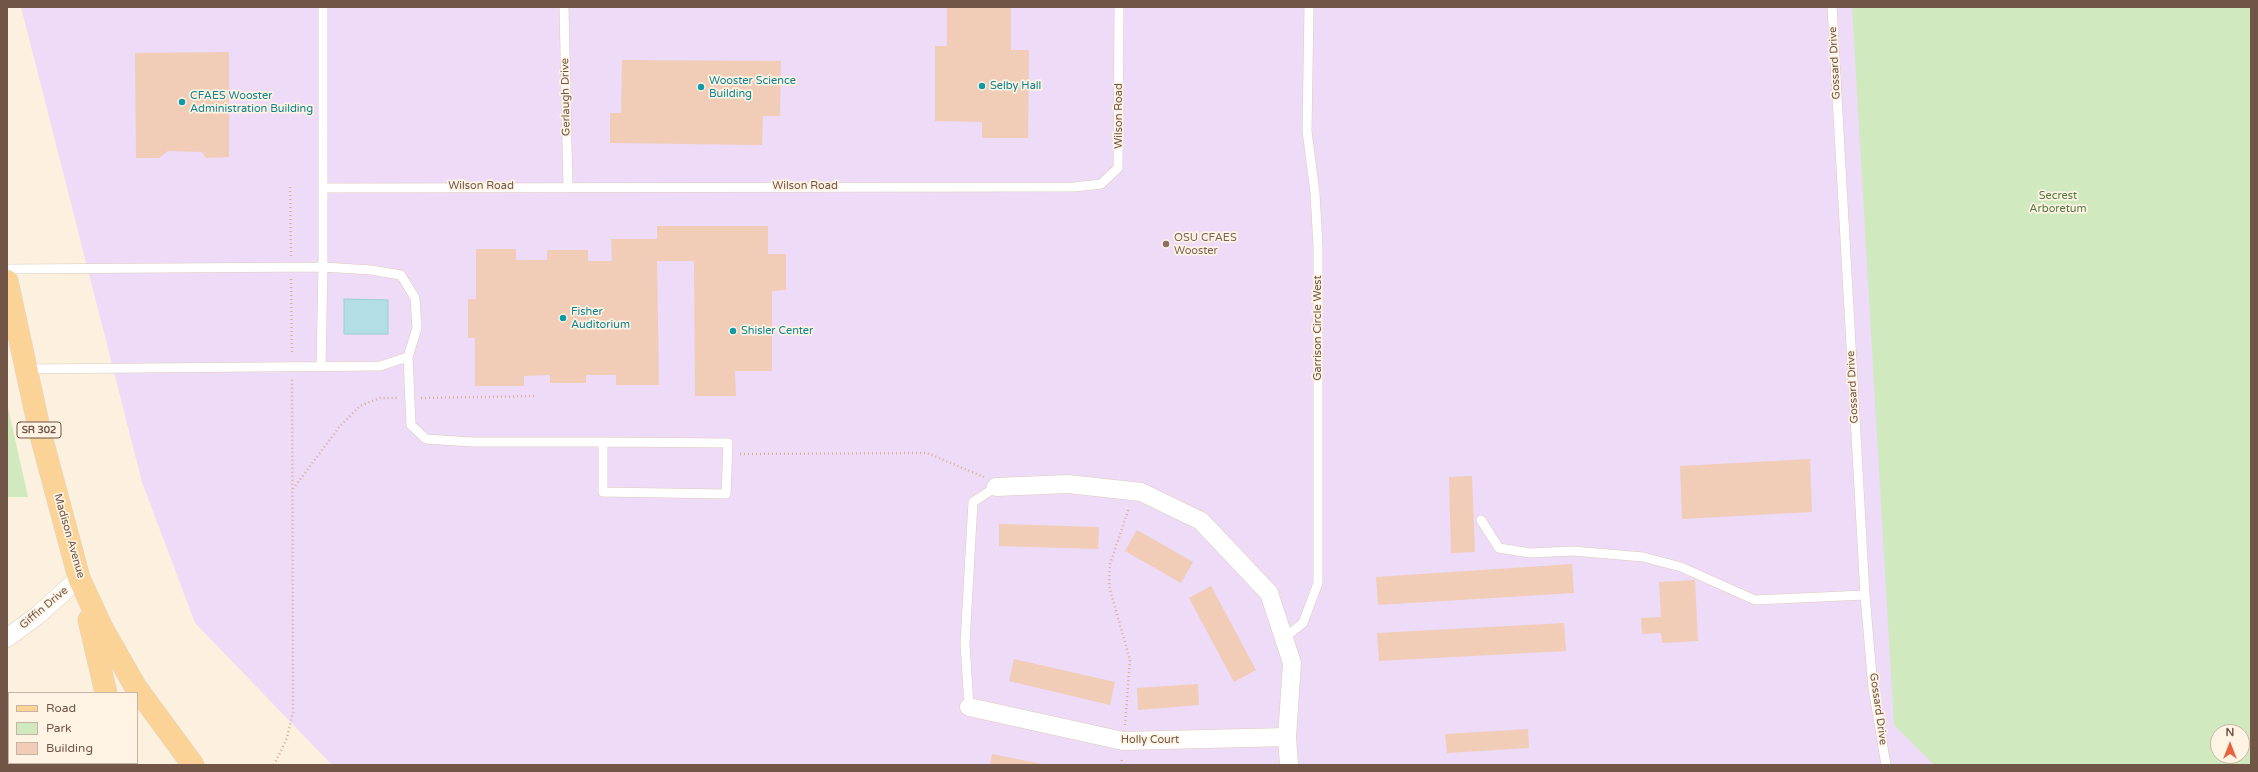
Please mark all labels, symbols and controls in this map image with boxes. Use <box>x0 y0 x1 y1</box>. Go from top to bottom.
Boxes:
street label: Gossard Drive <box>1827 26 1843 100</box>
street label: Gerlaugh Drive <box>559 58 573 136</box>
place label: Wooster Science Building <box>709 74 796 100</box>
place label: Selby Hall <box>990 79 1041 93</box>
marker: Selby Hall <box>977 81 987 91</box>
marker: Wooster Science Building <box>696 82 706 92</box>
street label: Wilson Road <box>1112 83 1126 149</box>
place label: CFAES Wooster Administration Building <box>190 89 313 115</box>
marker: CFAES Wooster Administration Building <box>177 97 187 107</box>
street label: Wilson Road <box>448 179 514 193</box>
street label: Wilson Road <box>772 179 838 193</box>
park label: Secrest Arboretum <box>2029 189 2087 215</box>
place label: OSU CFAES Wooster <box>1174 231 1237 257</box>
marker: OSU CFAES Wooster <box>1161 239 1171 249</box>
street label: Garrison Circle West <box>1311 275 1325 381</box>
place label: Fisher Auditorium <box>571 305 630 331</box>
marker: Fisher Auditorium <box>558 313 568 323</box>
place label: Shisler Center <box>741 324 813 338</box>
marker: Shisler Center <box>728 326 738 336</box>
street label: Gossard Drive <box>1845 350 1861 424</box>
road number: SR 302 <box>17 422 61 438</box>
street label: Madison Avenue <box>51 492 87 580</box>
street label: Giffin Drive <box>17 584 71 632</box>
street label: Gossard Drive <box>1866 672 1890 746</box>
legend <box>8 692 138 764</box>
text: Road <box>46 701 76 715</box>
text: Park <box>46 721 72 735</box>
north arrow <box>2210 724 2250 764</box>
text: N <box>2226 726 2234 739</box>
street label: Holly Court <box>1121 733 1179 747</box>
text: Building <box>46 741 93 755</box>

